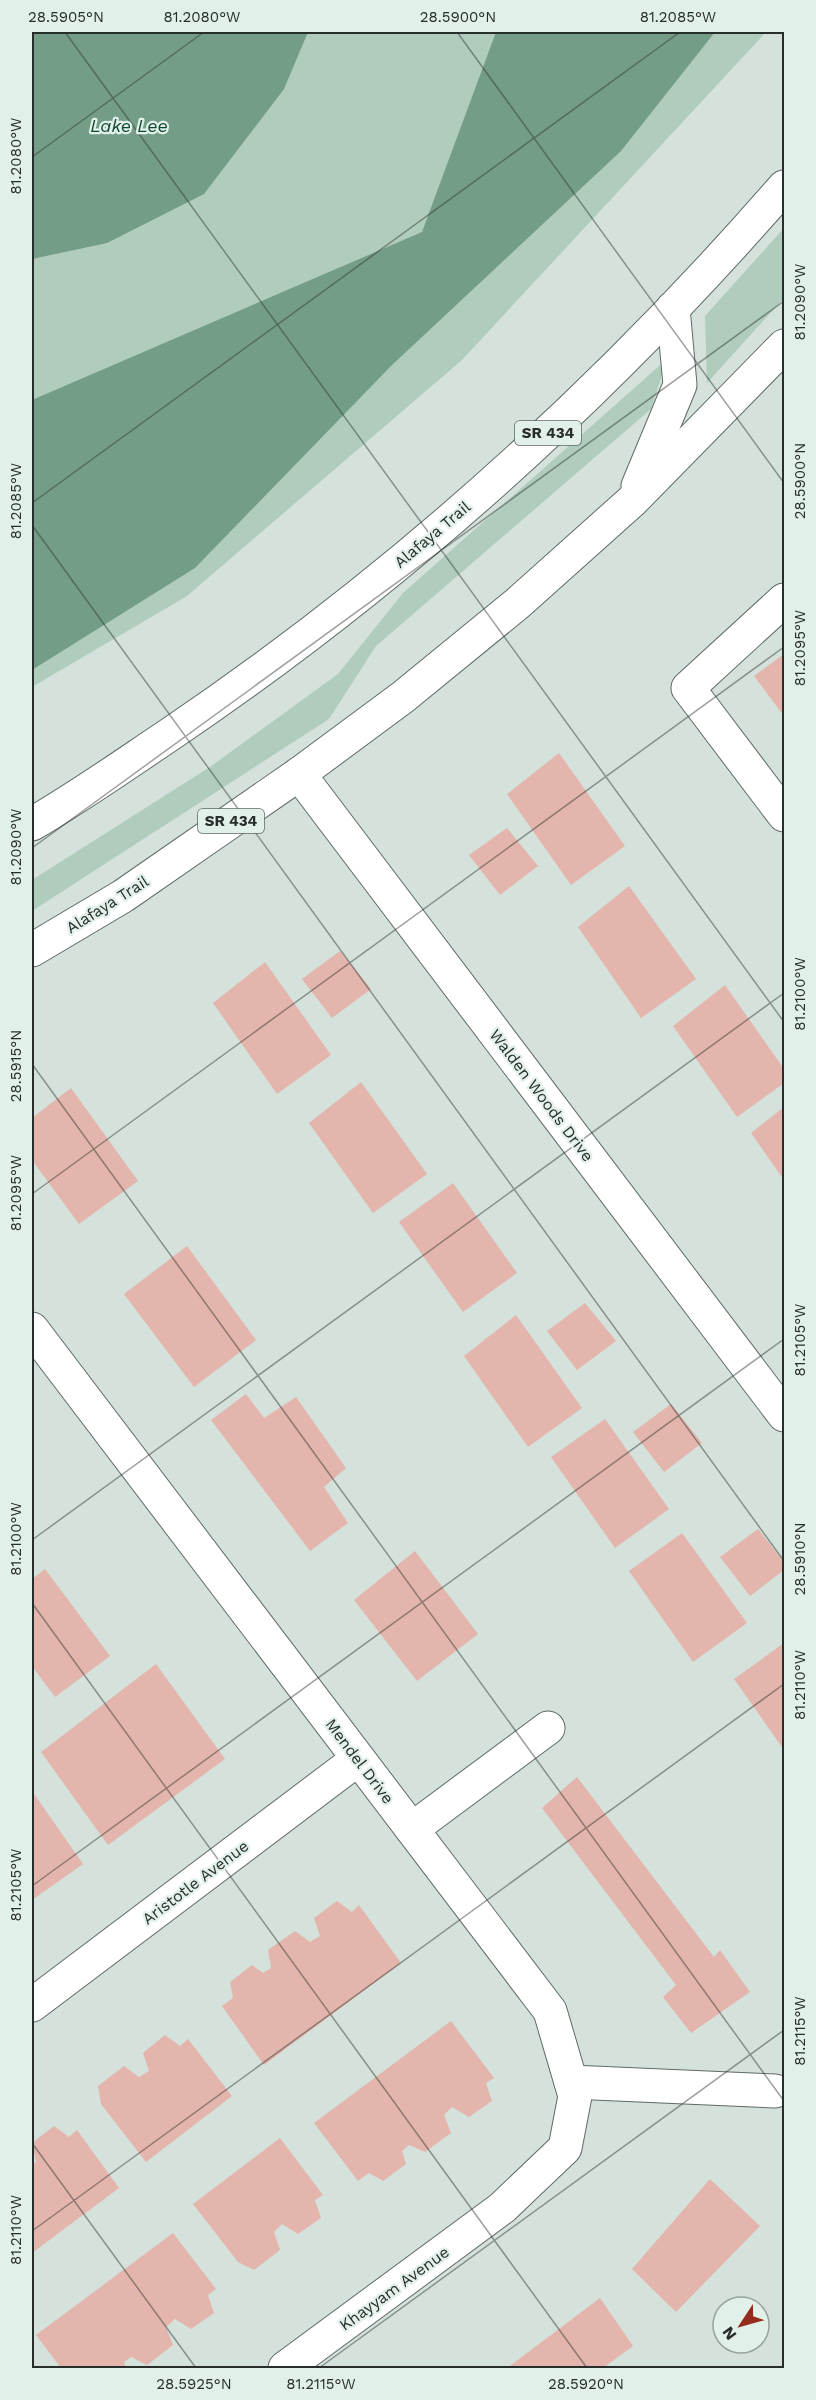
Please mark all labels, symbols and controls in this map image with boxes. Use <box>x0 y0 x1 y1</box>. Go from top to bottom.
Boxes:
text: 28.5905°N <box>28 8 104 26</box>
text: 81.2080°W <box>163 8 241 26</box>
text: 28.5900°N <box>420 8 496 26</box>
text: 81.2085°W <box>640 8 716 26</box>
water label: Lake Lee <box>90 115 168 136</box>
text: 81.2080°W <box>7 117 25 195</box>
text: 81.2090°W <box>791 263 809 341</box>
road number: SR 434 <box>515 421 581 445</box>
text: 28.5900°N <box>791 443 809 519</box>
text: 81.2085°W <box>7 463 25 539</box>
street label: Alafaya Trail <box>390 497 474 572</box>
text: 81.2095°W <box>791 610 809 686</box>
text: 81.2090°W <box>7 808 25 886</box>
road number: SR 434 <box>198 809 264 833</box>
street label: Alafaya Trail <box>63 871 152 937</box>
text: 81.2100°W <box>791 957 809 1031</box>
street label: Walden Woods Drive <box>486 1025 598 1165</box>
text: 28.5915°N <box>7 1030 25 1102</box>
text: 81.2095°W <box>7 1155 25 1231</box>
text: 81.2105°W <box>791 1303 809 1377</box>
text: 81.2100°W <box>7 1502 25 1576</box>
text: 28.5910°N <box>791 1522 809 1596</box>
text: 81.2110°W <box>791 1650 809 1720</box>
street label: Mendel Drive <box>321 1715 398 1808</box>
street label: Aristotle Avenue <box>138 1836 252 1929</box>
text: 81.2105°W <box>7 1848 25 1922</box>
text: 81.2115°W <box>791 1996 809 2066</box>
text: 81.2110°W <box>7 2195 25 2265</box>
street label: Khayyam Avenue <box>336 2242 453 2335</box>
north arrow <box>711 2295 771 2355</box>
text: N <box>718 2323 740 2344</box>
text: 28.5925°N <box>156 2375 232 2393</box>
text: 81.2115°W <box>286 2375 356 2393</box>
text: 28.5920°N <box>548 2375 624 2393</box>

